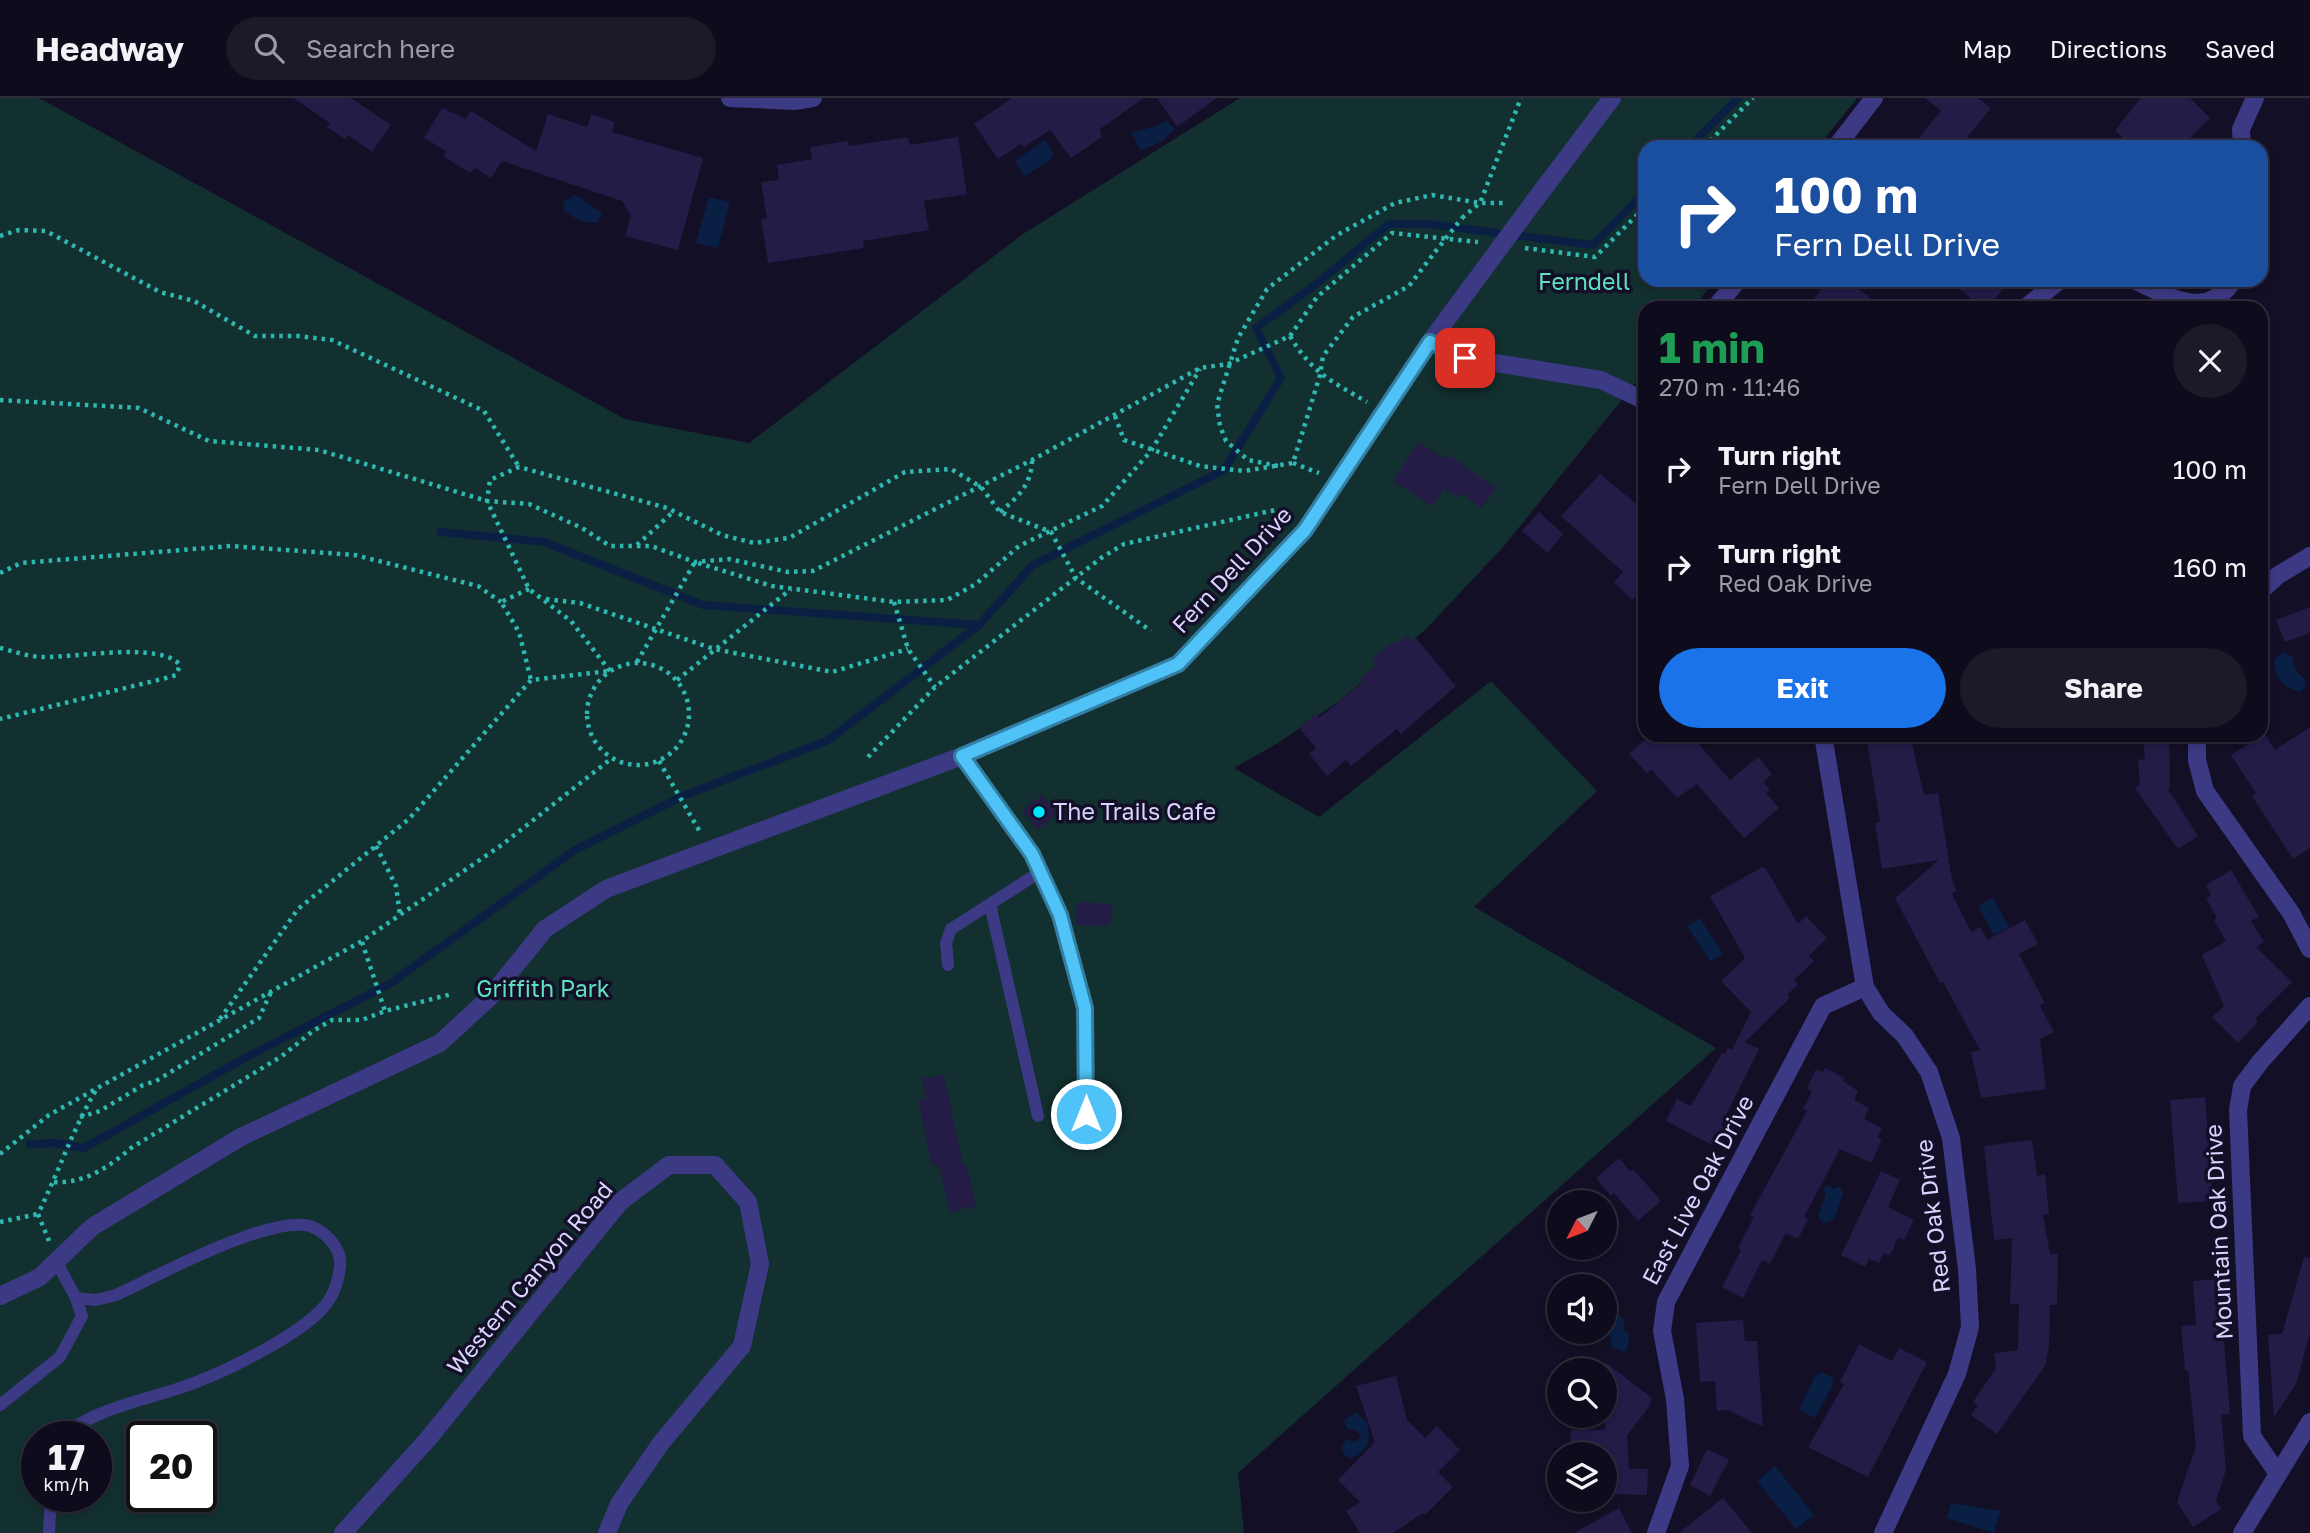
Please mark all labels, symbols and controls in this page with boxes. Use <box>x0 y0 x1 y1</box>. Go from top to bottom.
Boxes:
search box <box>226 17 716 80</box>
text: Headway <box>35 29 184 68</box>
icon: search <box>250 29 288 67</box>
text: Search here <box>306 33 455 64</box>
text: Map <box>1963 34 2012 63</box>
text: Directions <box>2050 34 2167 63</box>
text: Saved <box>2205 34 2275 63</box>
text: 100 m <box>1774 165 1918 224</box>
icon: right <box>1659 168 1750 259</box>
text: Fern Dell Drive <box>1774 225 2000 263</box>
park label: Ferndell <box>1538 267 1630 295</box>
text: 1 min <box>1659 322 1765 372</box>
button: close <box>2173 324 2247 398</box>
pin <box>1435 328 1495 388</box>
icon: arrive <box>1446 339 1484 377</box>
text: 270 m · 11:46 <box>1659 373 1800 401</box>
text: Turn right <box>1718 440 1841 471</box>
icon: right <box>1659 450 1697 488</box>
text: 100 m <box>2173 454 2247 485</box>
text: Fern Dell Drive <box>1718 471 1881 499</box>
street label: Fern Dell Drive <box>1166 500 1297 638</box>
text: Turn right <box>1718 538 1841 569</box>
icon: right <box>1659 548 1697 586</box>
text: 160 m <box>2173 552 2247 583</box>
text: Red Oak Drive <box>1718 569 1872 597</box>
button: Exit <box>1659 648 1946 728</box>
button: Share <box>1960 648 2247 728</box>
place label: The Trails Cafe <box>1053 797 1216 825</box>
marker: The Trails Cafe <box>1031 804 1047 820</box>
park label: Griffith Park <box>476 974 610 1002</box>
position arrow <box>1049 1077 1123 1151</box>
street label: East Live Oak Drive <box>1635 1090 1759 1289</box>
street label: Mountain Oak Drive <box>2198 1124 2238 1340</box>
street label: Red Oak Drive <box>1909 1138 1955 1294</box>
street label: Western Canyon Road <box>440 1175 618 1379</box>
north arrow <box>1547 1190 1617 1260</box>
map controls <box>1547 1190 1617 1512</box>
button: sound <box>1547 1274 1617 1344</box>
button: search <box>1547 1358 1617 1428</box>
speed limit sign: 20 <box>126 1421 217 1512</box>
text: 17 <box>48 1436 85 1478</box>
button: layers <box>1547 1442 1617 1512</box>
text: km/h <box>44 1473 89 1495</box>

